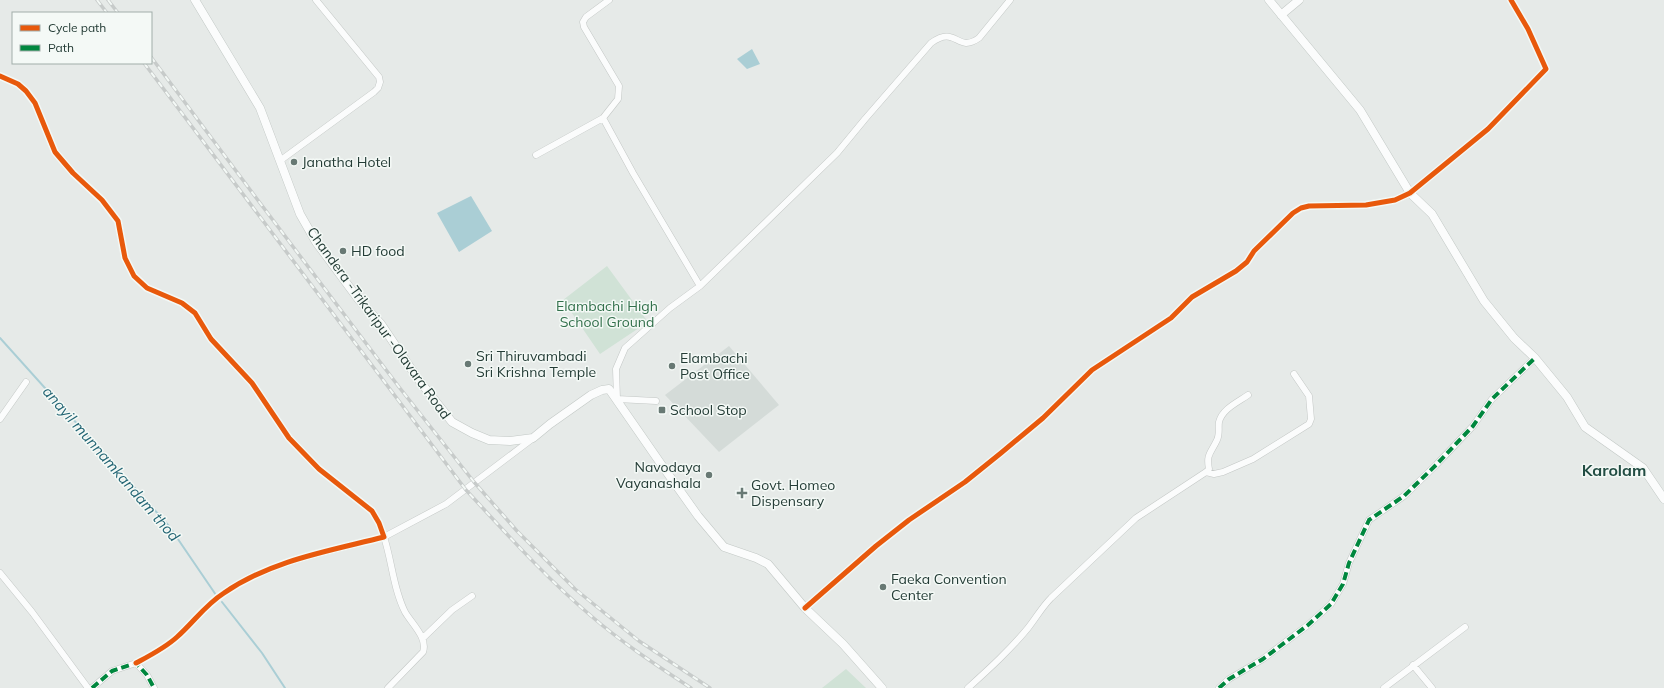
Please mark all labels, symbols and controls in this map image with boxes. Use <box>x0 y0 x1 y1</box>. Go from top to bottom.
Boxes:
legend <box>12 12 152 64</box>
text: Cycle path <box>48 20 106 35</box>
text: Path <box>48 40 74 55</box>
place label: Janatha Hotel <box>302 153 391 171</box>
marker: Janatha Hotel <box>289 157 299 167</box>
street label: Chandera -Trikaripur -Olavara Road <box>303 223 455 423</box>
place label: HD food <box>351 242 405 260</box>
marker: HD food <box>338 246 348 256</box>
park label: Elambachi High School Ground <box>556 297 658 331</box>
place label: Sri Thiruvambadi Sri Krishna Temple <box>476 347 596 381</box>
place label: Elambachi Post Office <box>680 349 750 383</box>
marker: Sri Thiruvambadi Sri Krishna Temple <box>463 359 473 369</box>
marker: Elambachi Post Office <box>667 361 677 371</box>
water label: anayil munnamkandam thod <box>39 382 184 545</box>
place label: School Stop <box>670 401 747 419</box>
marker: School Stop <box>657 405 667 415</box>
place label: Navodaya Vayanashala <box>616 458 701 492</box>
district label: Karolam <box>1582 460 1646 480</box>
marker: Navodaya Vayanashala <box>704 470 714 480</box>
place label: Govt. Homeo Dispensary <box>751 476 835 510</box>
marker: Govt. Homeo Dispensary <box>736 487 748 499</box>
place label: Faeka Convention Center <box>891 570 1007 604</box>
marker: Faeka Convention Center <box>878 582 888 592</box>

